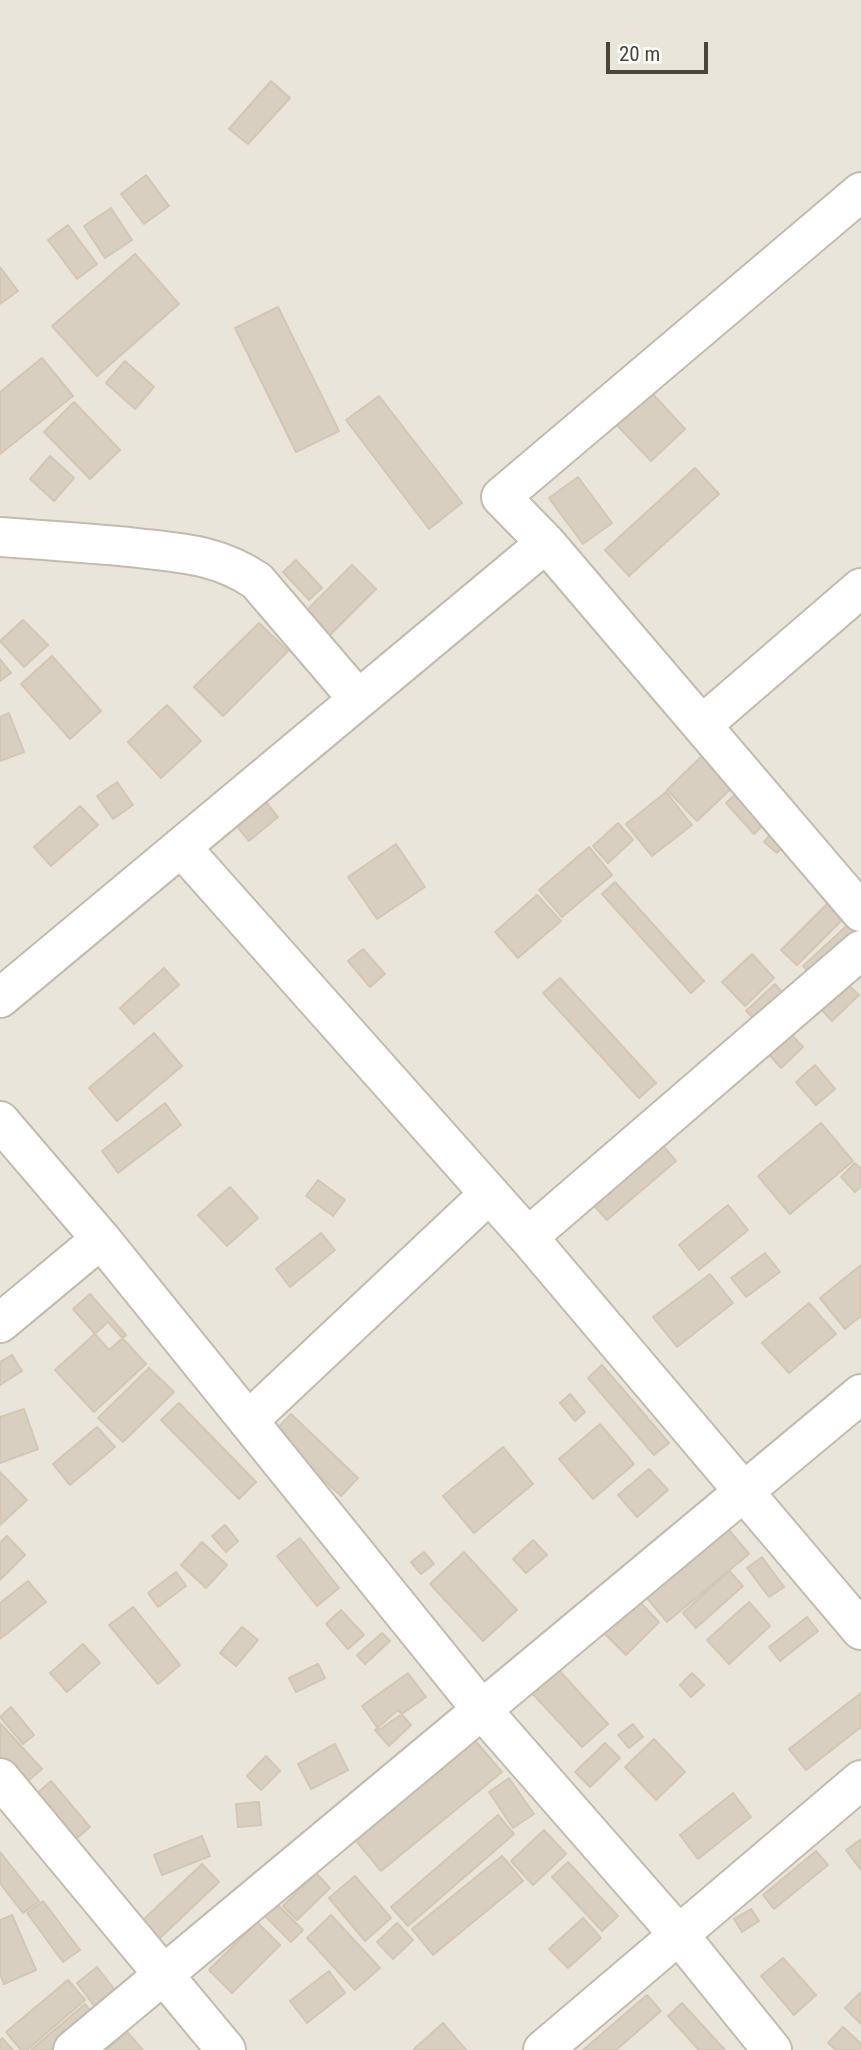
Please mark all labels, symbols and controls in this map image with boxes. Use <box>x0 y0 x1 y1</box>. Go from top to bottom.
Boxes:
scale bar <box>609 28 710 72</box>
text: 20 m <box>619 42 660 66</box>

